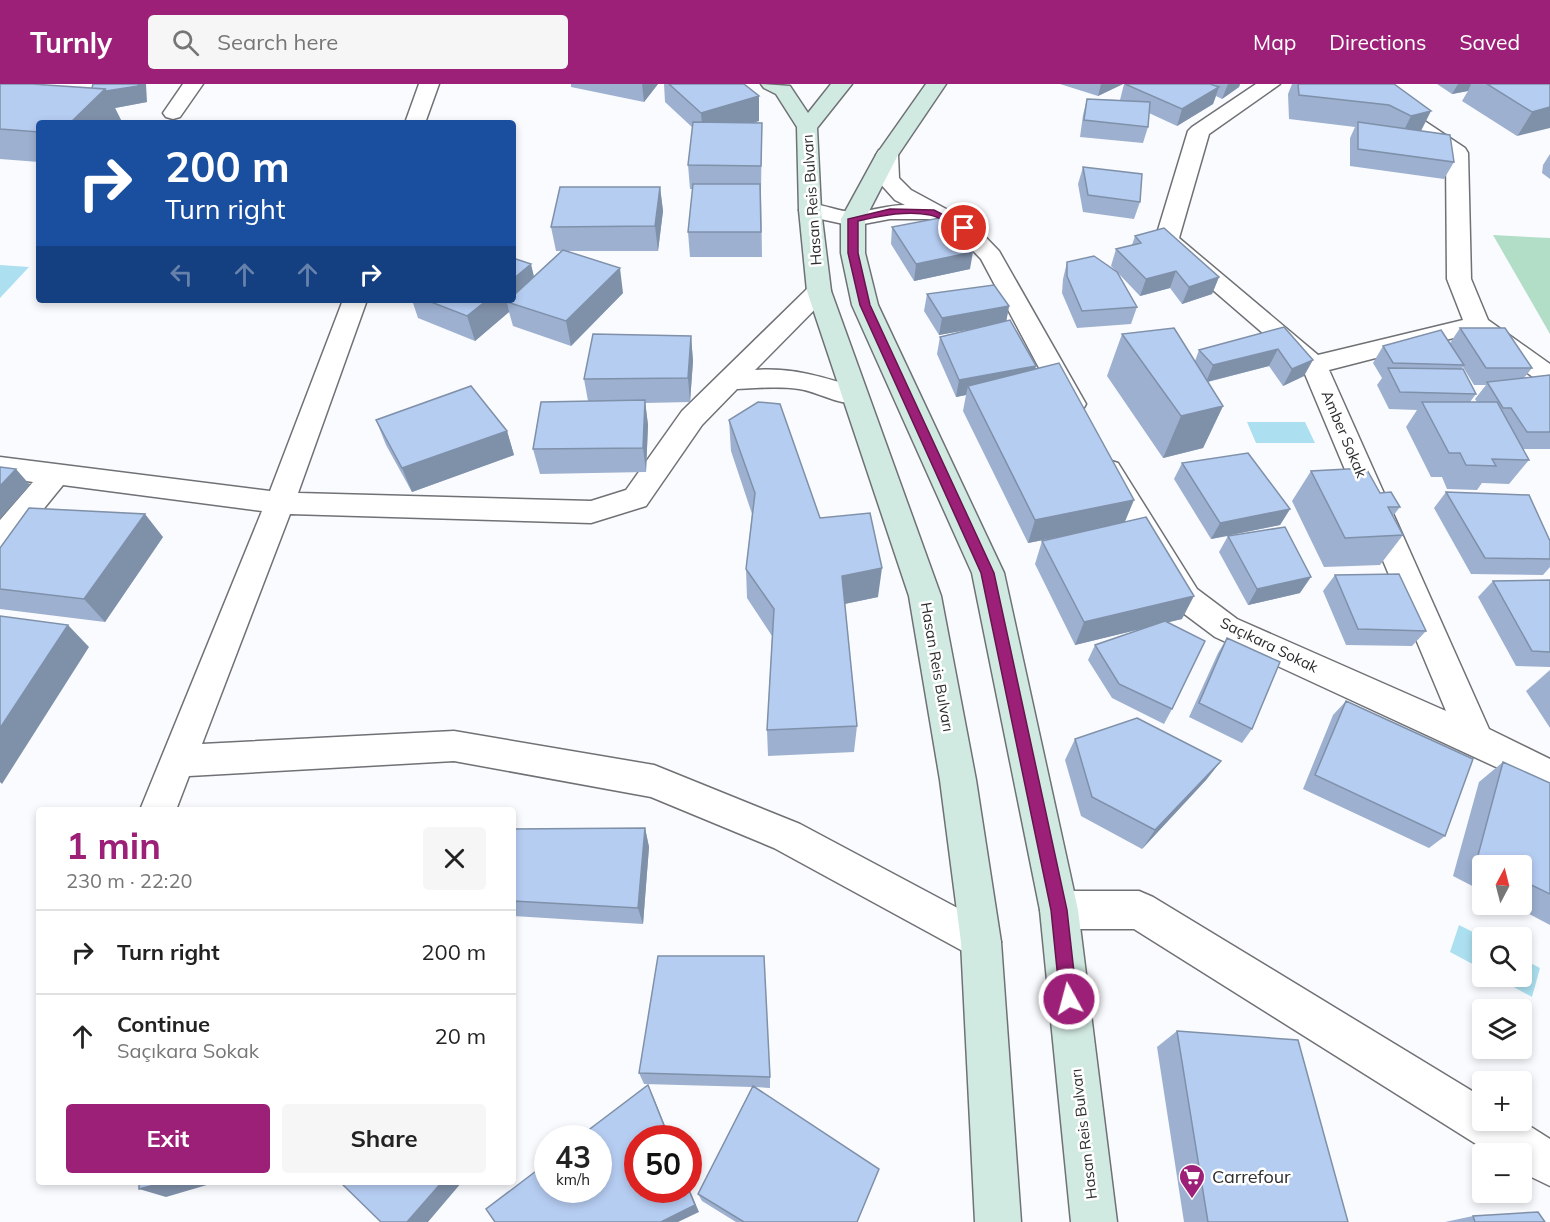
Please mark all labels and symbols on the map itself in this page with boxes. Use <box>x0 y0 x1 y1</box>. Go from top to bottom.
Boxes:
street label: Hasan Reis Bulvarı <box>797 134 826 266</box>
pin <box>938 202 989 253</box>
street label: Amber Sokak <box>1318 387 1371 481</box>
street label: Hasan Reis Bulvarı <box>917 601 958 733</box>
street label: Saçıkara Sokak <box>1217 613 1322 677</box>
north arrow <box>1472 855 1532 915</box>
position arrow <box>1037 967 1101 1031</box>
street label: Hasan Reis Bulvarı <box>1066 1068 1101 1200</box>
speed limit sign: 50 <box>624 1125 702 1203</box>
supermarket icon: Carrefour <box>1177 1162 1207 1200</box>
place label: Carrefour <box>1212 1165 1291 1188</box>

